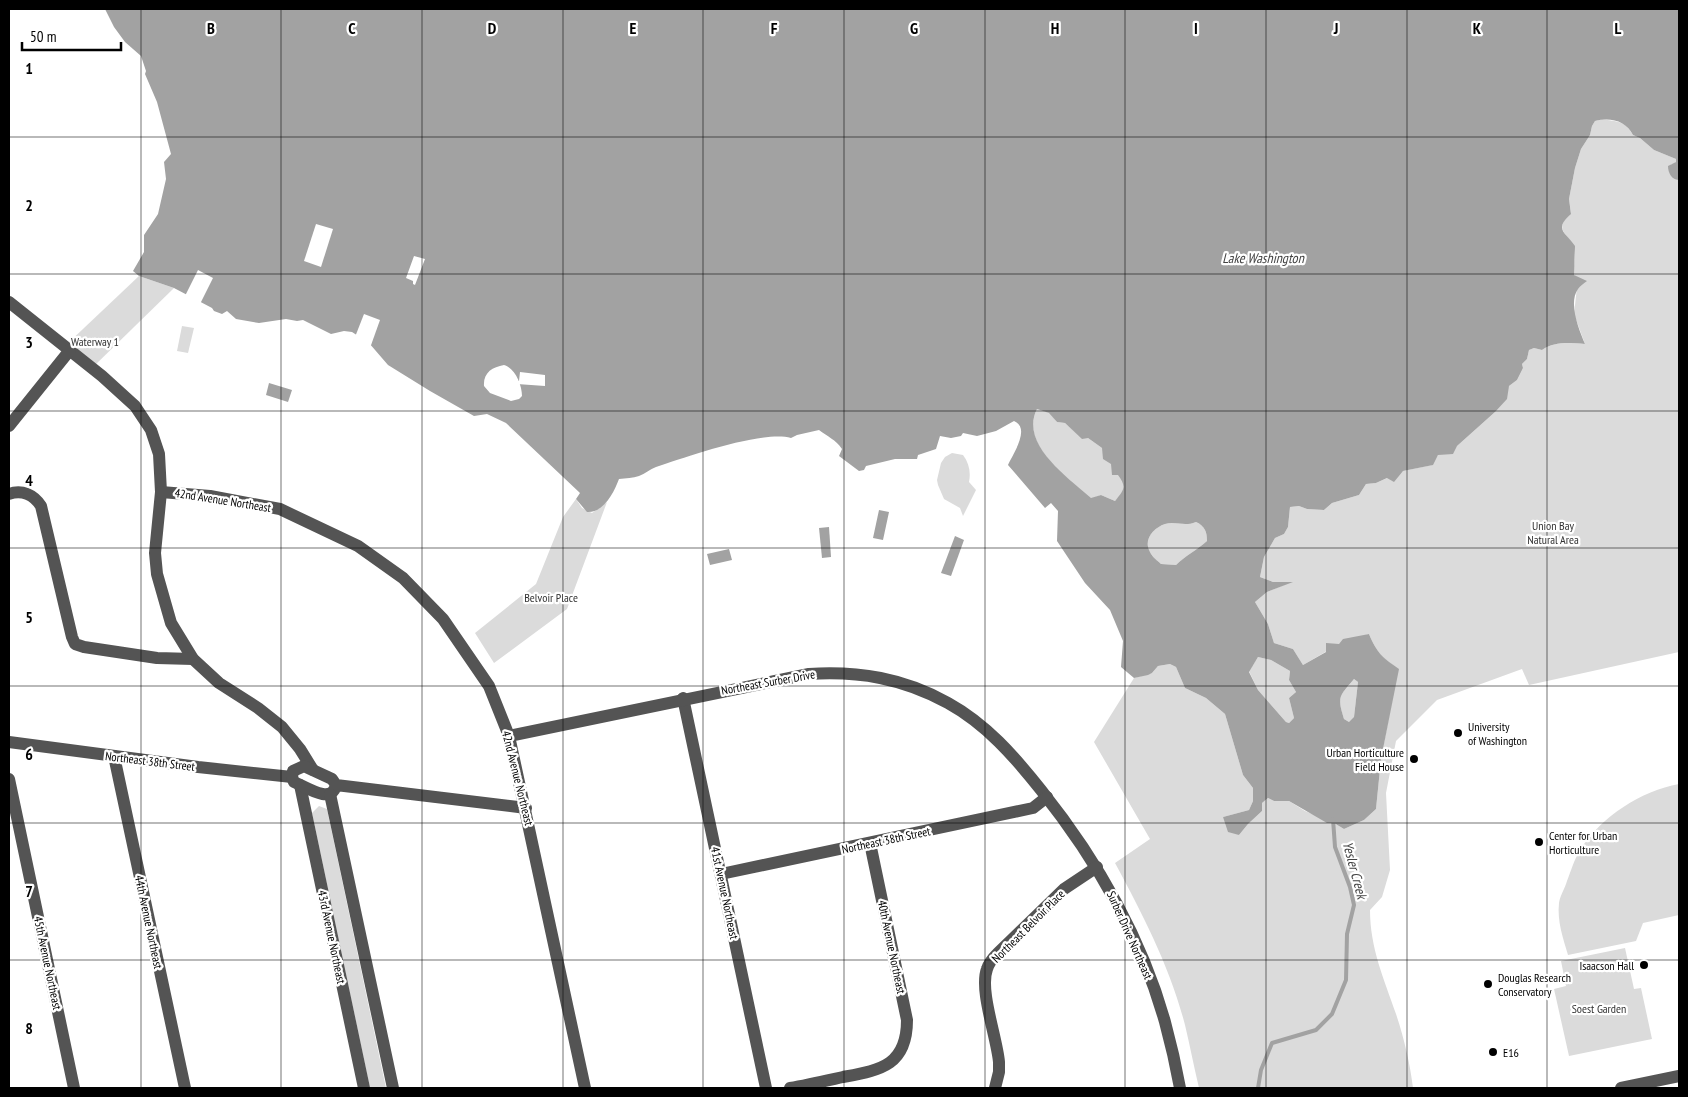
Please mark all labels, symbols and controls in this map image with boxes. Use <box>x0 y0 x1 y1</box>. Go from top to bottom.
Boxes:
text: B <box>207 18 215 38</box>
text: C <box>348 18 356 38</box>
text: D <box>488 18 497 38</box>
text: E <box>630 18 637 38</box>
text: F <box>771 18 778 38</box>
text: G <box>910 18 918 38</box>
text: H <box>1051 18 1059 38</box>
text: I <box>1194 18 1198 38</box>
text: J <box>1333 18 1338 38</box>
text: K <box>1473 18 1482 38</box>
text: L <box>1615 18 1622 38</box>
scale bar <box>22 20 121 52</box>
text: 50 m <box>30 27 56 46</box>
text: 1 <box>25 58 33 78</box>
text: 2 <box>25 195 33 215</box>
water label: Lake Washington <box>1222 249 1305 267</box>
text: 3 <box>25 332 33 352</box>
park label: Waterway 1 <box>71 334 119 349</box>
text: 4 <box>25 470 33 490</box>
street label: 42nd Avenue Northeast <box>174 485 273 515</box>
park label: Union Bay Natural Area <box>1527 518 1579 547</box>
park label: Belvoir Place <box>524 590 578 605</box>
text: 5 <box>25 607 33 627</box>
street label: Northeast Surber Drive <box>720 666 816 698</box>
place label: University of Washington <box>1468 719 1527 748</box>
marker: University of Washington <box>1452 727 1464 739</box>
street label: 42nd Avenue Northeast <box>499 729 537 828</box>
text: 6 <box>25 744 33 764</box>
place label: Urban Horticulture Field House <box>1327 745 1404 774</box>
street label: Northeast 38th Street <box>104 748 196 774</box>
marker: Urban Horticulture Field House <box>1408 753 1420 765</box>
street label: Northeast 38th Street <box>840 823 932 857</box>
place label: Center for Urban Horticulture <box>1549 828 1617 857</box>
marker: Center for Urban Horticulture <box>1533 836 1545 848</box>
water label: Yesler Creek <box>1339 839 1372 902</box>
street label: 41st Avenue Northeast <box>708 845 742 941</box>
street label: 44th Avenue Northeast <box>132 874 166 971</box>
text: 7 <box>25 881 33 901</box>
street label: Northeast Belvoir Place <box>988 886 1068 966</box>
street label: 43rd Avenue Northeast <box>315 889 349 986</box>
street label: Surber Drive Northeast <box>1104 889 1156 982</box>
street label: 40th Avenue Northeast <box>875 899 909 996</box>
street label: 45th Avenue Northeast <box>31 915 65 1012</box>
place label: Isaacson Hall <box>1579 958 1634 973</box>
marker: Isaacson Hall <box>1638 959 1650 971</box>
place label: Douglas Research Conservatory <box>1498 970 1571 999</box>
marker: Douglas Research Conservatory <box>1482 978 1494 990</box>
park label: Soest Garden <box>1572 1001 1626 1016</box>
text: 8 <box>25 1018 33 1038</box>
place label: E16 <box>1503 1045 1519 1060</box>
marker: E16 <box>1487 1046 1499 1058</box>

